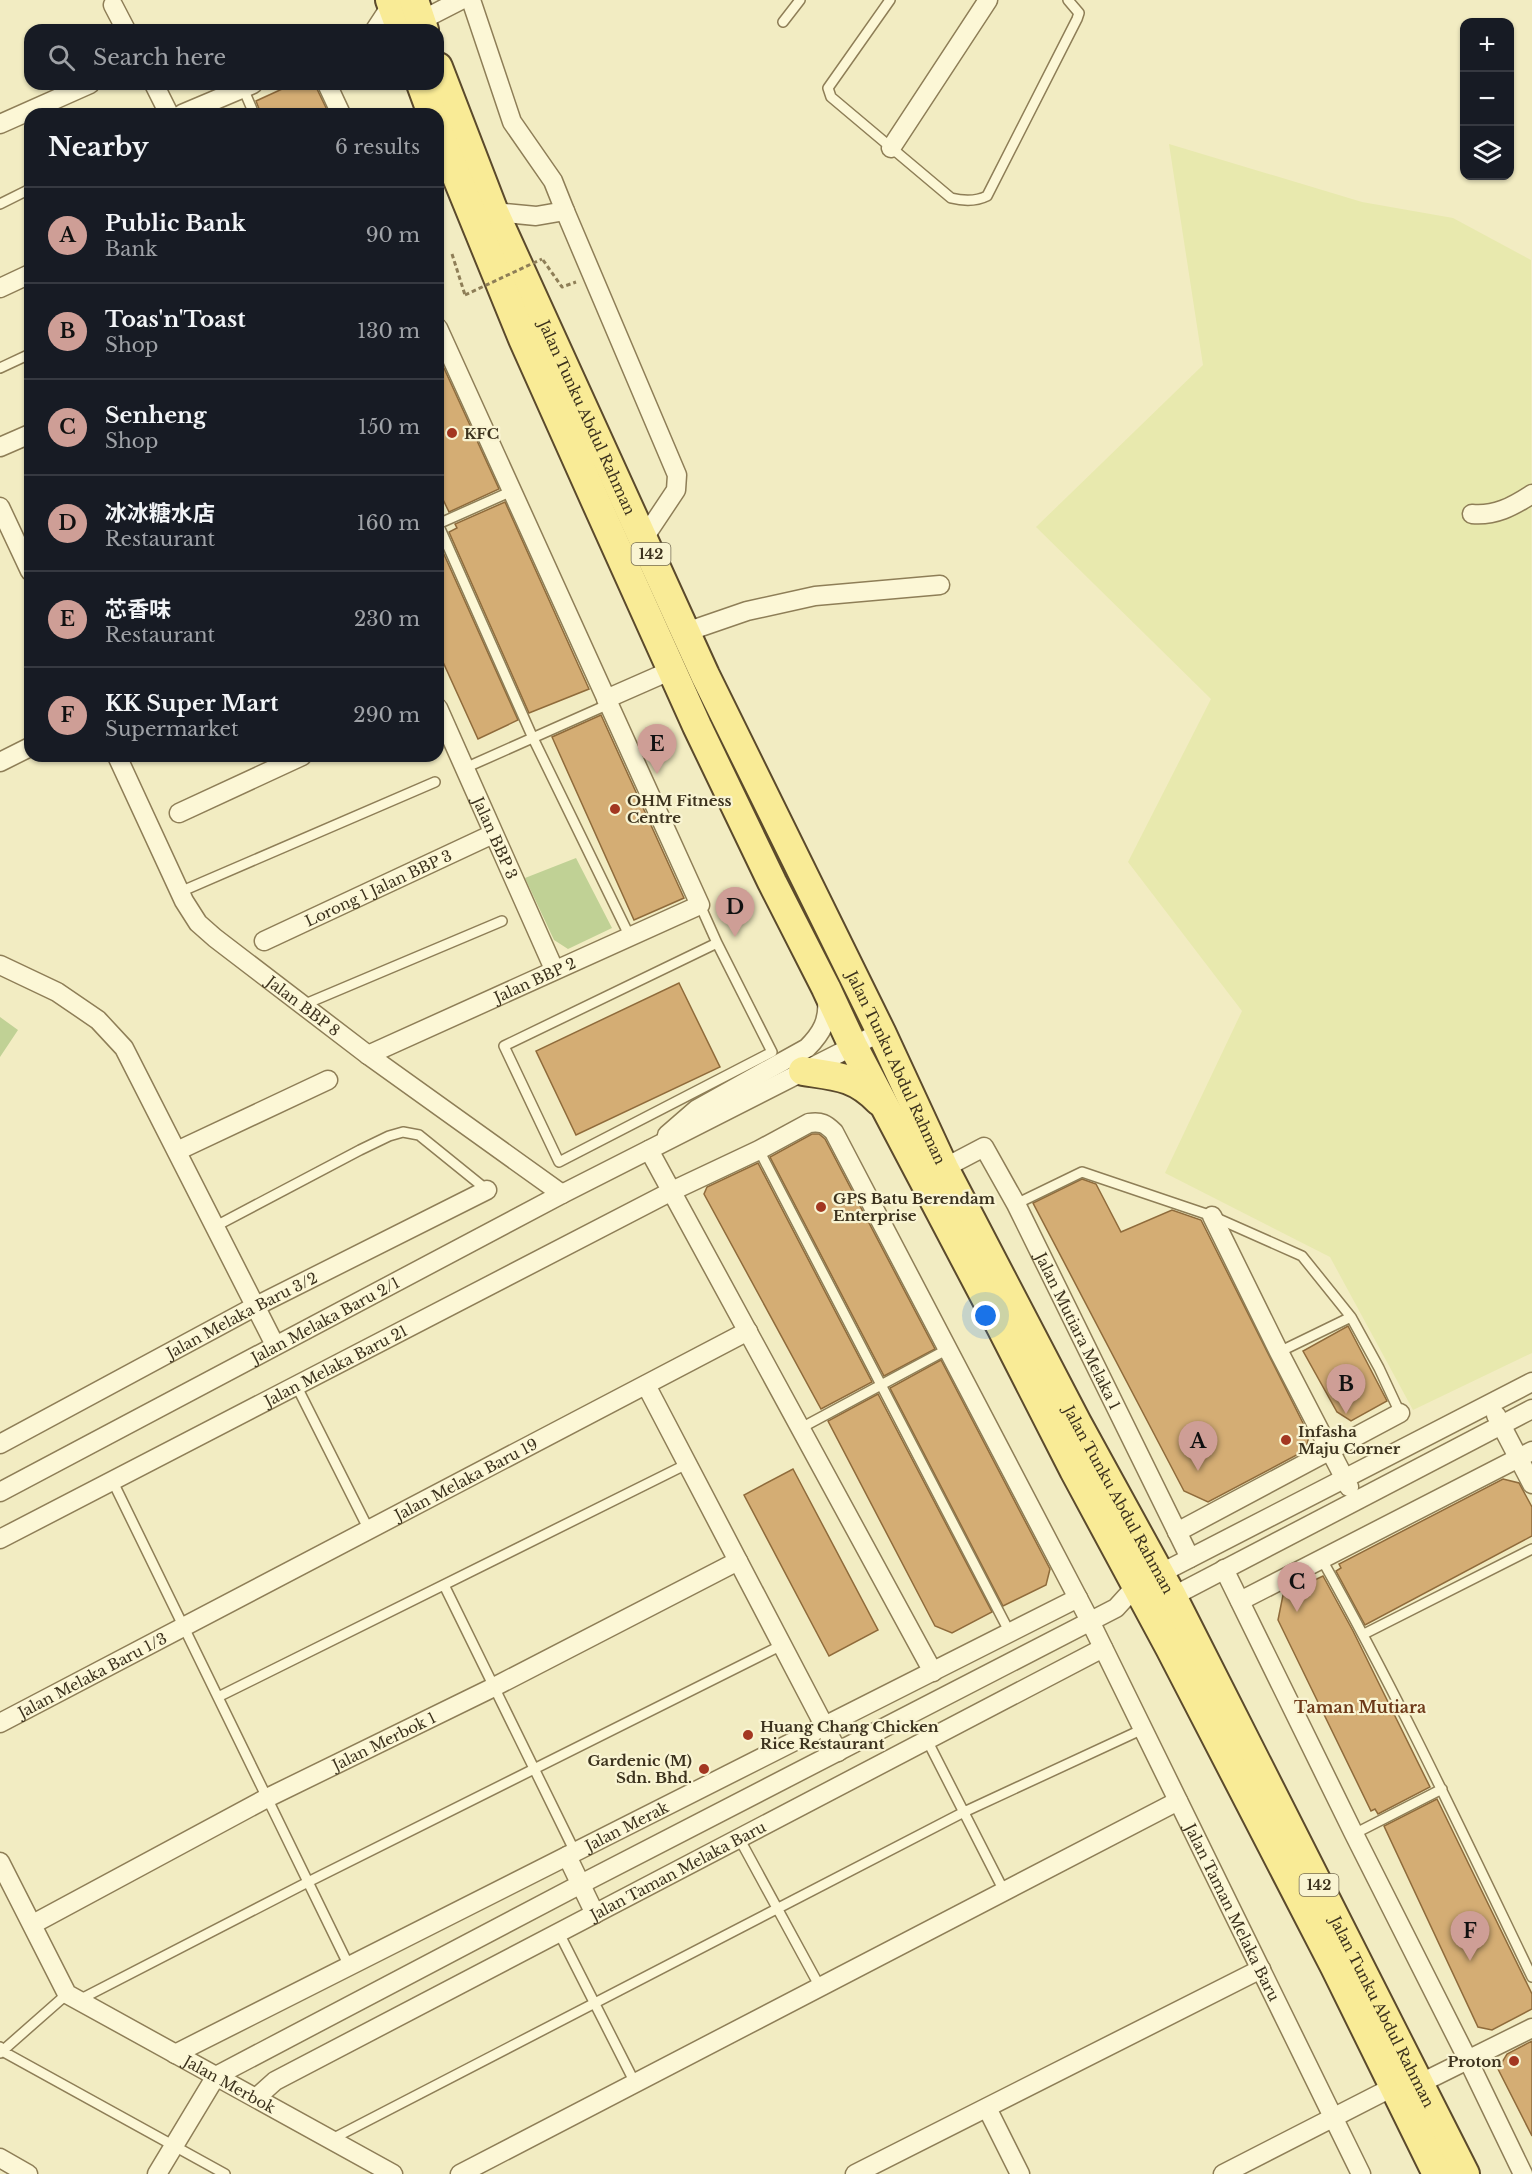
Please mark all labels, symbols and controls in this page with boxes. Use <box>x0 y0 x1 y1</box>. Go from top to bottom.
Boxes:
map controls <box>1460 18 1514 180</box>
button: + <box>1460 18 1514 72</box>
search box <box>24 24 444 90</box>
icon: search <box>45 41 78 74</box>
text: Search here <box>93 44 226 71</box>
button: − <box>1460 72 1514 126</box>
button: layers <box>1460 126 1514 180</box>
text: Nearby <box>48 131 149 163</box>
text: 6 results <box>335 135 420 159</box>
text: Public Bank <box>105 210 246 237</box>
text: A <box>59 223 76 247</box>
text: 90 m <box>366 223 420 247</box>
text: Bank <box>105 237 158 261</box>
text: Toas'n'Toast <box>105 306 246 333</box>
street label: Jalan Tunku Abdul Rahman <box>534 315 640 518</box>
text: B <box>60 319 75 343</box>
text: 130 m <box>357 319 420 343</box>
text: Shop <box>105 333 158 357</box>
text: Senheng <box>105 402 206 429</box>
text: C <box>59 415 76 439</box>
text: 150 m <box>358 415 420 439</box>
place label: KFC <box>464 424 499 443</box>
marker: KFC <box>445 426 459 440</box>
text: Shop <box>105 429 158 453</box>
text: 冰冰糖水店 <box>105 500 215 527</box>
text: D <box>58 511 77 535</box>
text: 160 m <box>357 511 420 535</box>
text: Restaurant <box>105 527 215 551</box>
road number: 142 <box>632 543 670 565</box>
text: 芯香味 <box>105 596 171 623</box>
text: E <box>60 607 75 631</box>
text: 230 m <box>354 607 420 631</box>
text: Restaurant <box>105 623 215 647</box>
text: KK Super Mart <box>105 690 278 717</box>
text: F <box>61 703 74 727</box>
text: 290 m <box>353 703 420 727</box>
text: Supermarket <box>105 717 239 741</box>
pin: E <box>638 724 676 774</box>
place label: OHM Fitness Centre <box>627 791 731 827</box>
street label: Jalan BBP 3 <box>468 792 522 882</box>
marker: OHM Fitness Centre <box>608 802 622 816</box>
street label: Lorong 1 Jalan BBP 3 <box>302 845 455 930</box>
pin: D <box>716 888 754 937</box>
street label: Jalan BBP 2 <box>489 953 579 1007</box>
street label: Jalan Tunku Abdul Rahman <box>842 966 950 1167</box>
street label: Jalan BBP 8 <box>261 970 344 1040</box>
place label: GPS Batu Berendam Enterprise <box>833 1189 996 1225</box>
marker: GPS Batu Berendam Enterprise <box>814 1200 828 1214</box>
street label: Jalan Mutiara Melaka 1 <box>1031 1247 1125 1413</box>
street label: Jalan Melaka Baru 3/2 <box>161 1267 320 1363</box>
street label: Jalan Melaka Baru 2/1 <box>246 1272 403 1368</box>
your location <box>971 1301 1000 1330</box>
street label: Jalan Melaka Baru 21 <box>259 1320 410 1411</box>
pin: B <box>1326 1364 1366 1414</box>
street label: Jalan Tunku Abdul Rahman <box>1059 1400 1178 1597</box>
pin: A <box>1178 1422 1218 1471</box>
place label: Infasha Maju Corner <box>1298 1422 1401 1458</box>
marker: Infasha Maju Corner <box>1279 1433 1293 1447</box>
street label: Jalan Melaka Baru 19 <box>389 1434 541 1525</box>
pin: C <box>1278 1562 1316 1612</box>
street label: Jalan Melaka Baru 1/3 <box>13 1628 170 1722</box>
district label: Taman Mutiara <box>1294 1697 1426 1717</box>
street label: Jalan Merbok 1 <box>327 1707 439 1775</box>
place label: Huang Chang Chicken Rice Restaurant <box>760 1717 939 1753</box>
marker: Huang Chang Chicken Rice Restaurant <box>741 1728 755 1742</box>
place label: Gardenic (M) Sdn. Bhd. <box>587 1751 692 1787</box>
marker: Gardenic (M) Sdn. Bhd. <box>697 1762 711 1776</box>
street label: Jalan Merak <box>580 1797 672 1856</box>
street label: Jalan Taman Melaka Baru <box>585 1817 769 1925</box>
street label: Jalan Taman Melaka Baru <box>1180 1818 1284 2004</box>
road number: 142 <box>1300 1874 1338 1896</box>
street label: Jalan Tunku Abdul Rahman <box>1325 1911 1439 2110</box>
pin: F <box>1450 1912 1490 1961</box>
street label: Jalan Merbok <box>179 2050 280 2117</box>
place label: Proton <box>1447 2052 1502 2071</box>
marker: Proton <box>1507 2054 1521 2068</box>

